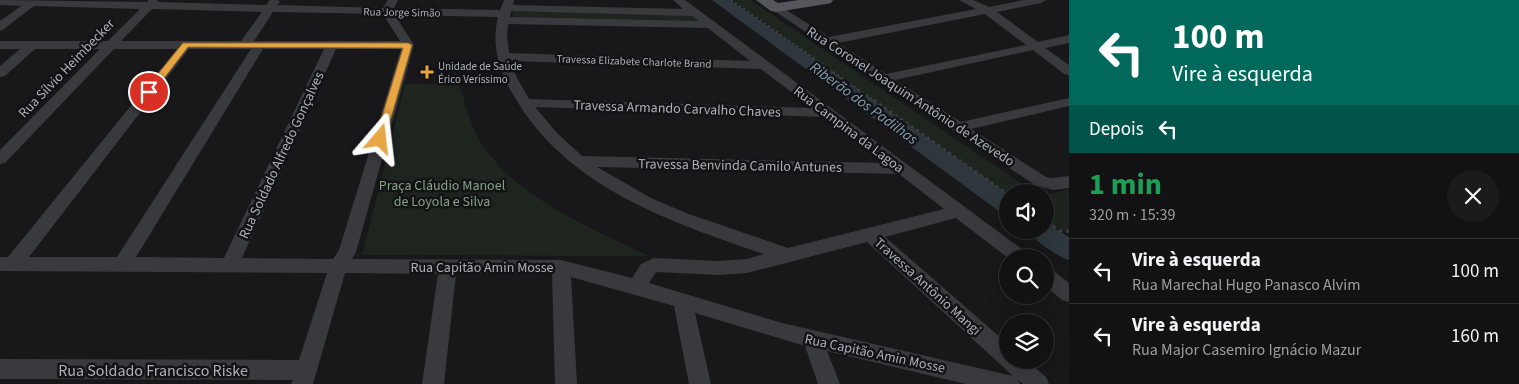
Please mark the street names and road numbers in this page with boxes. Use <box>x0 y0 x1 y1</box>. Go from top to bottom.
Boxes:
street label: Rua Jorge Simão <box>363 4 441 21</box>
street label: Rua Sílvio Heimbecker <box>14 15 120 123</box>
street label: Rua Coronel Joaquim Antônio de Azevedo <box>803 22 1018 172</box>
street label: Travessa Elizabete Charlote Brand <box>556 51 712 72</box>
street label: Rua Soldado Alfredo Gonçalves <box>234 69 330 242</box>
street label: Rua Campina da Lagoa <box>789 82 908 178</box>
street label: Travessa Armando Carvalho Chaves <box>573 95 781 123</box>
street label: Travessa Benvinda Camilo Antunes <box>638 154 842 178</box>
street label: Travessa Antônio Mangi <box>869 233 985 340</box>
street label: Rua Capitão Amin Mosse <box>410 258 554 278</box>
street label: Rua Capitão Amin Mosse <box>803 329 947 379</box>
street label: Rua Soldado Francisco Riske <box>58 360 248 382</box>

